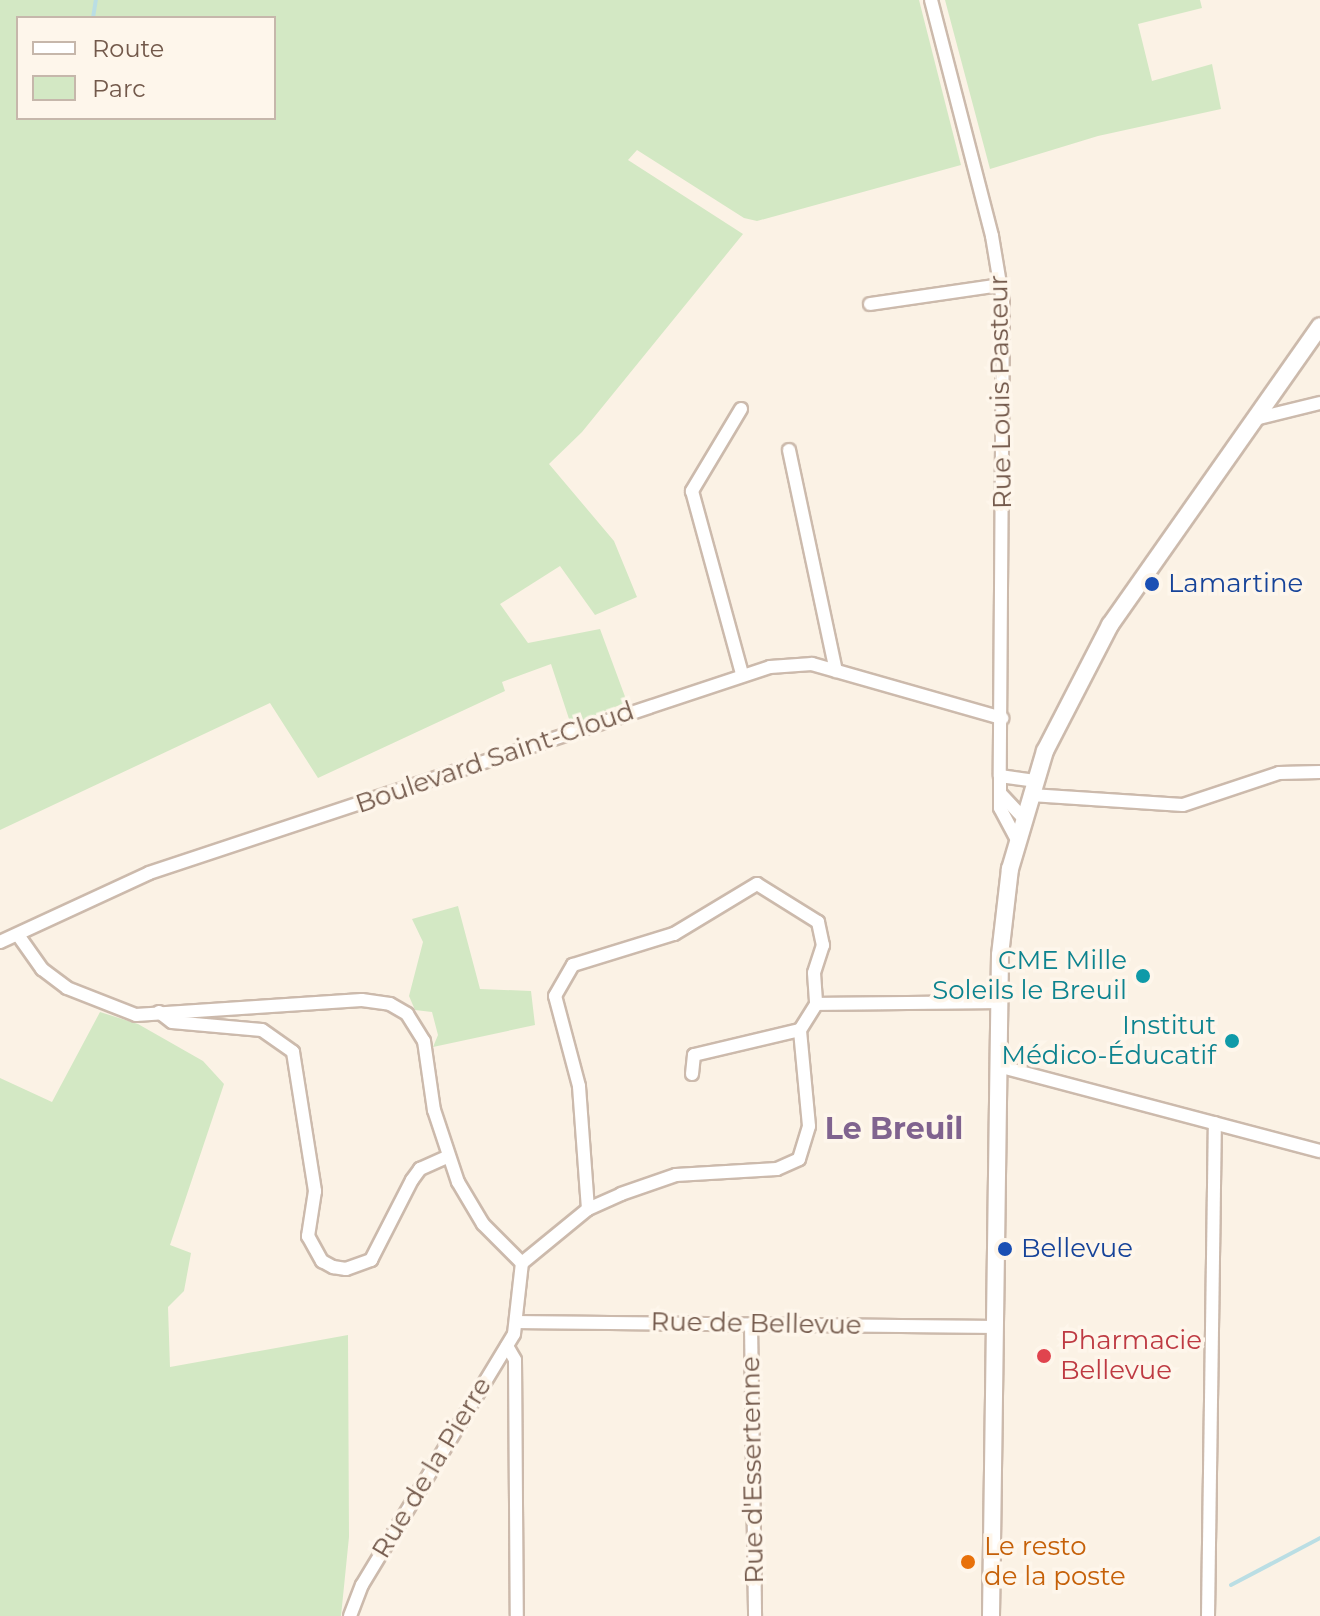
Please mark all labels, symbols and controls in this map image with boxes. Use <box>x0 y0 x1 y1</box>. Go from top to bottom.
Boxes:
legend <box>16 16 276 120</box>
text: Route <box>92 34 164 63</box>
text: Parc <box>92 74 146 103</box>
street label: Rue Louis Pasteur <box>983 275 1019 509</box>
place label: Lamartine <box>1168 568 1303 600</box>
marker: Lamartine <box>1143 575 1161 593</box>
street label: Boulevard Saint-Cloud <box>352 696 638 820</box>
place label: CME Mille Soleils le Breuil <box>932 945 1127 1006</box>
marker: CME Mille Soleils le Breuil <box>1134 967 1152 985</box>
place label: Institut Médico-Éducatif <box>1001 1010 1216 1072</box>
marker: Institut Médico-Éducatif <box>1223 1032 1241 1050</box>
district label: Le Breuil <box>825 1111 963 1147</box>
place label: Bellevue <box>1021 1233 1133 1265</box>
marker: Bellevue <box>996 1240 1014 1258</box>
street label: Rue de Bellevue <box>650 1307 862 1341</box>
place label: Pharmacie Bellevue <box>1060 1325 1202 1386</box>
marker: Pharmacie Bellevue <box>1035 1347 1053 1365</box>
street label: Rue d'Essertenne <box>735 1356 771 1584</box>
street label: Rue de la Pierre <box>366 1372 498 1564</box>
place label: Le resto de la poste <box>984 1531 1126 1592</box>
marker: Le resto de la poste <box>959 1553 977 1571</box>

